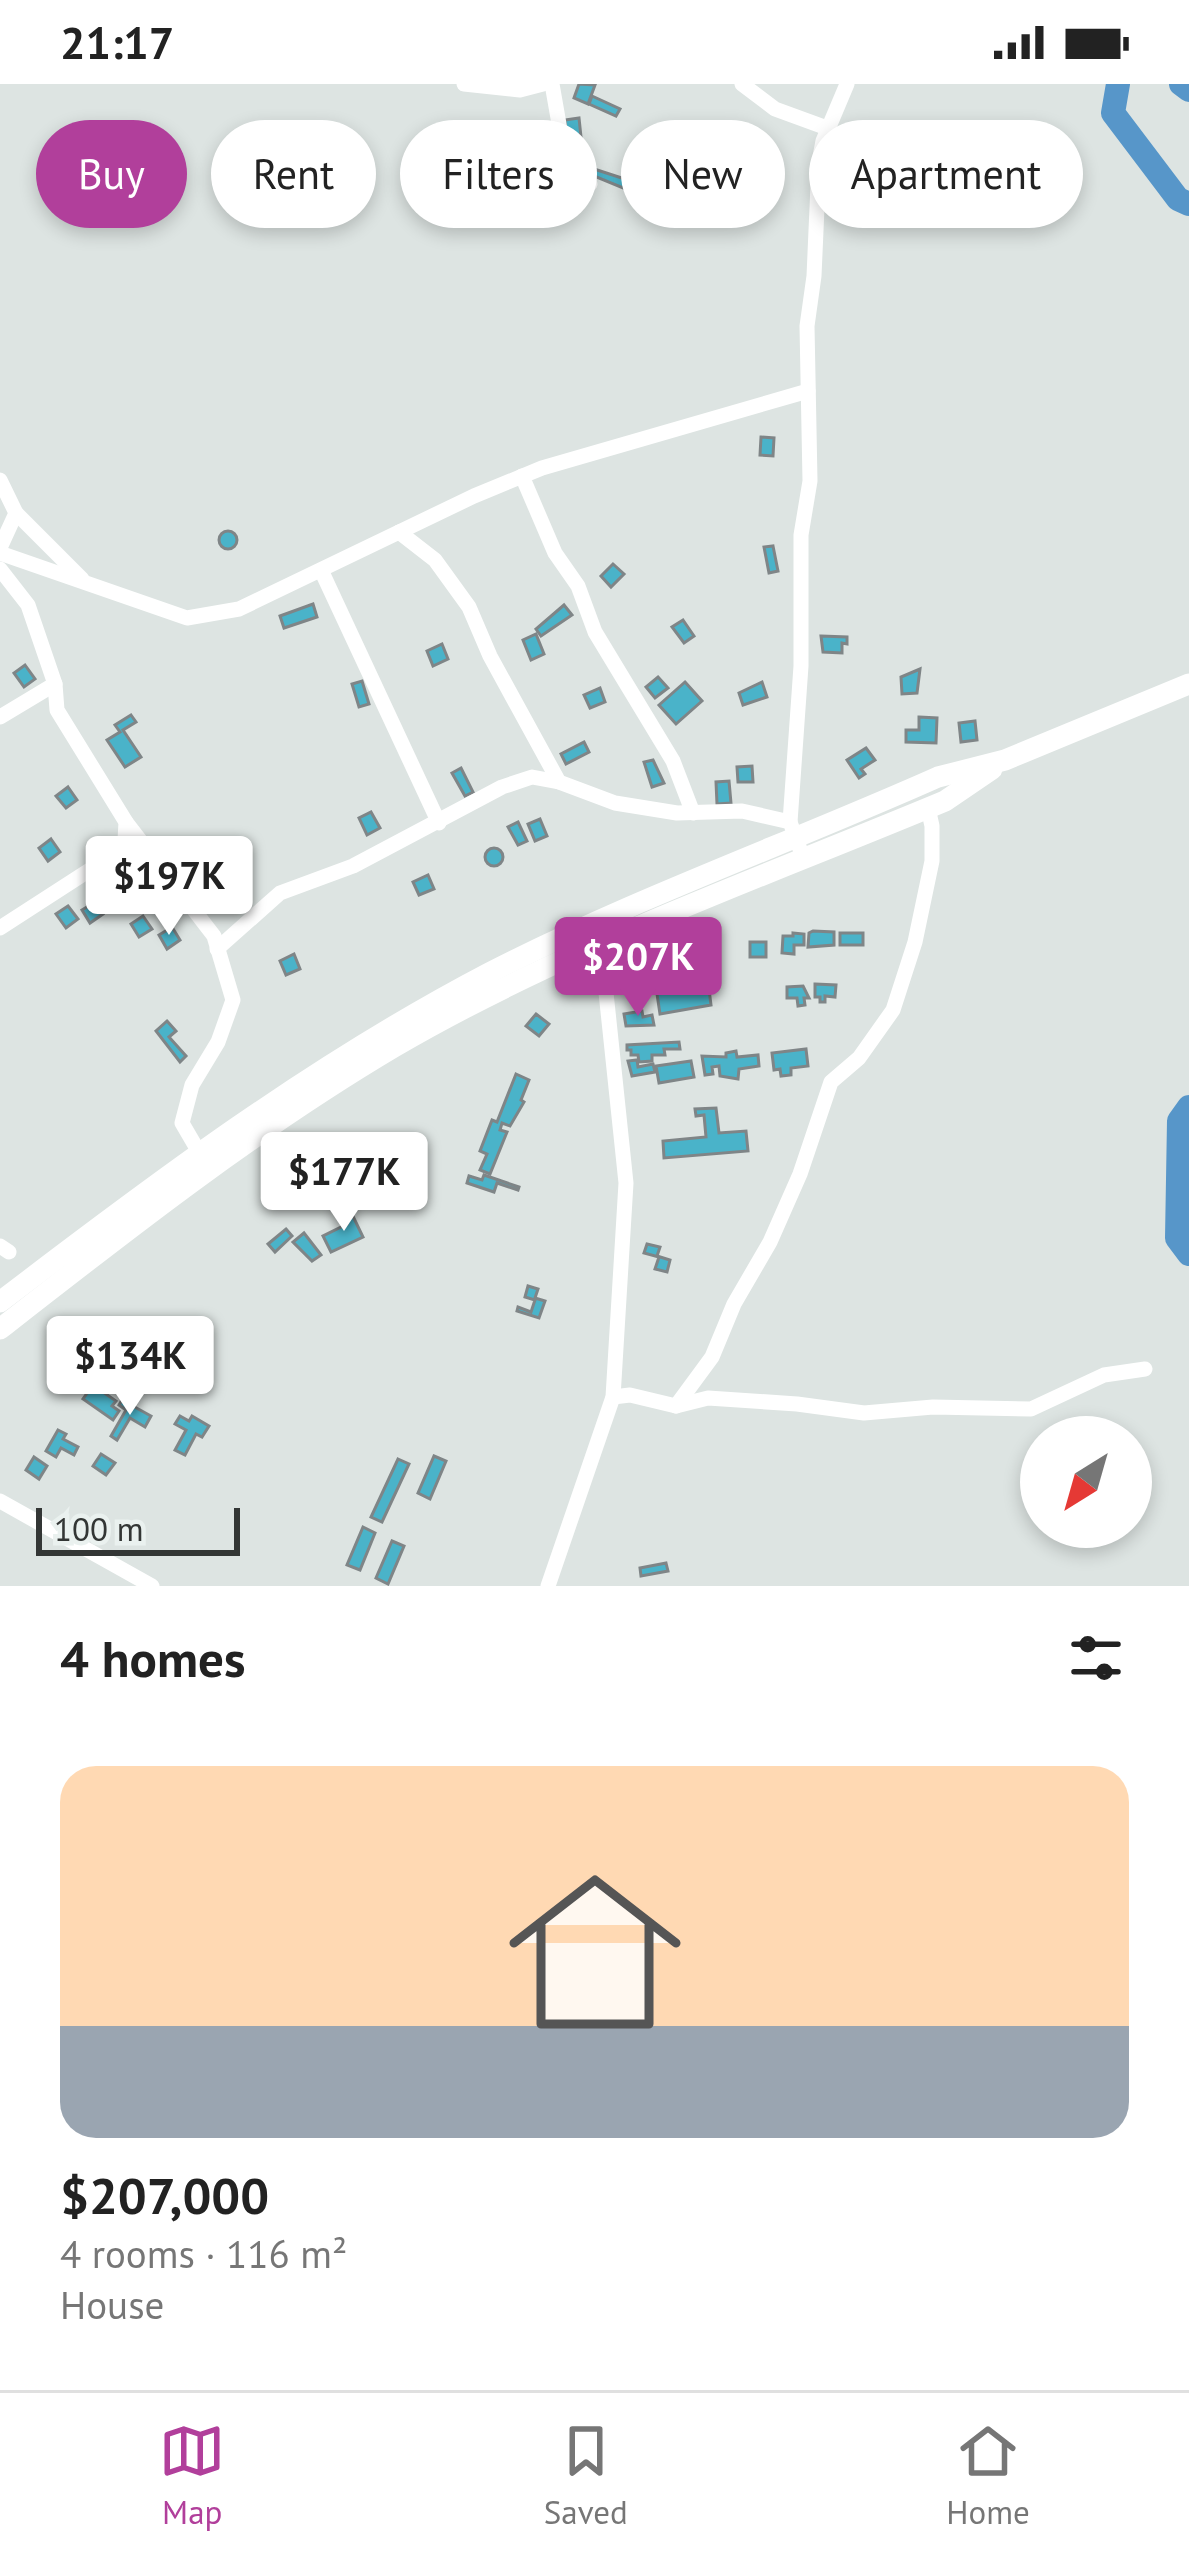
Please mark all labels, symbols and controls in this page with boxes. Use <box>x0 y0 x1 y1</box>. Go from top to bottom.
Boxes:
text: 21:17 <box>60 13 174 71</box>
chip: Buy <box>36 120 187 228</box>
chip: Rent <box>211 120 376 228</box>
chip: Filters <box>400 120 597 228</box>
chip: New <box>621 120 785 228</box>
chip: Apartment <box>809 120 1083 228</box>
pin: $197K <box>85 836 253 938</box>
text: $197K <box>113 849 225 900</box>
pin: $207K <box>554 917 722 1019</box>
text: $207K <box>582 930 694 981</box>
pin: $177K <box>260 1132 428 1234</box>
text: $177K <box>288 1145 400 1196</box>
pin: $134K <box>46 1316 214 1418</box>
text: $134K <box>74 1329 186 1380</box>
north arrow <box>1020 1416 1152 1548</box>
map controls <box>1020 1416 1152 1548</box>
scale bar <box>36 1502 240 1555</box>
text: 100 m <box>54 1507 144 1550</box>
text: 4 homes <box>60 1625 246 1691</box>
icon: filters <box>1063 1625 1129 1691</box>
icon: home <box>487 1844 703 2060</box>
text: $207,000 <box>60 2162 269 2228</box>
text: 4 rooms · 116 m² <box>60 2228 347 2279</box>
text: House <box>60 2279 164 2330</box>
tab: Map <box>159 2418 225 2533</box>
tab: Saved <box>544 2418 628 2533</box>
tab: Home <box>946 2418 1030 2533</box>

